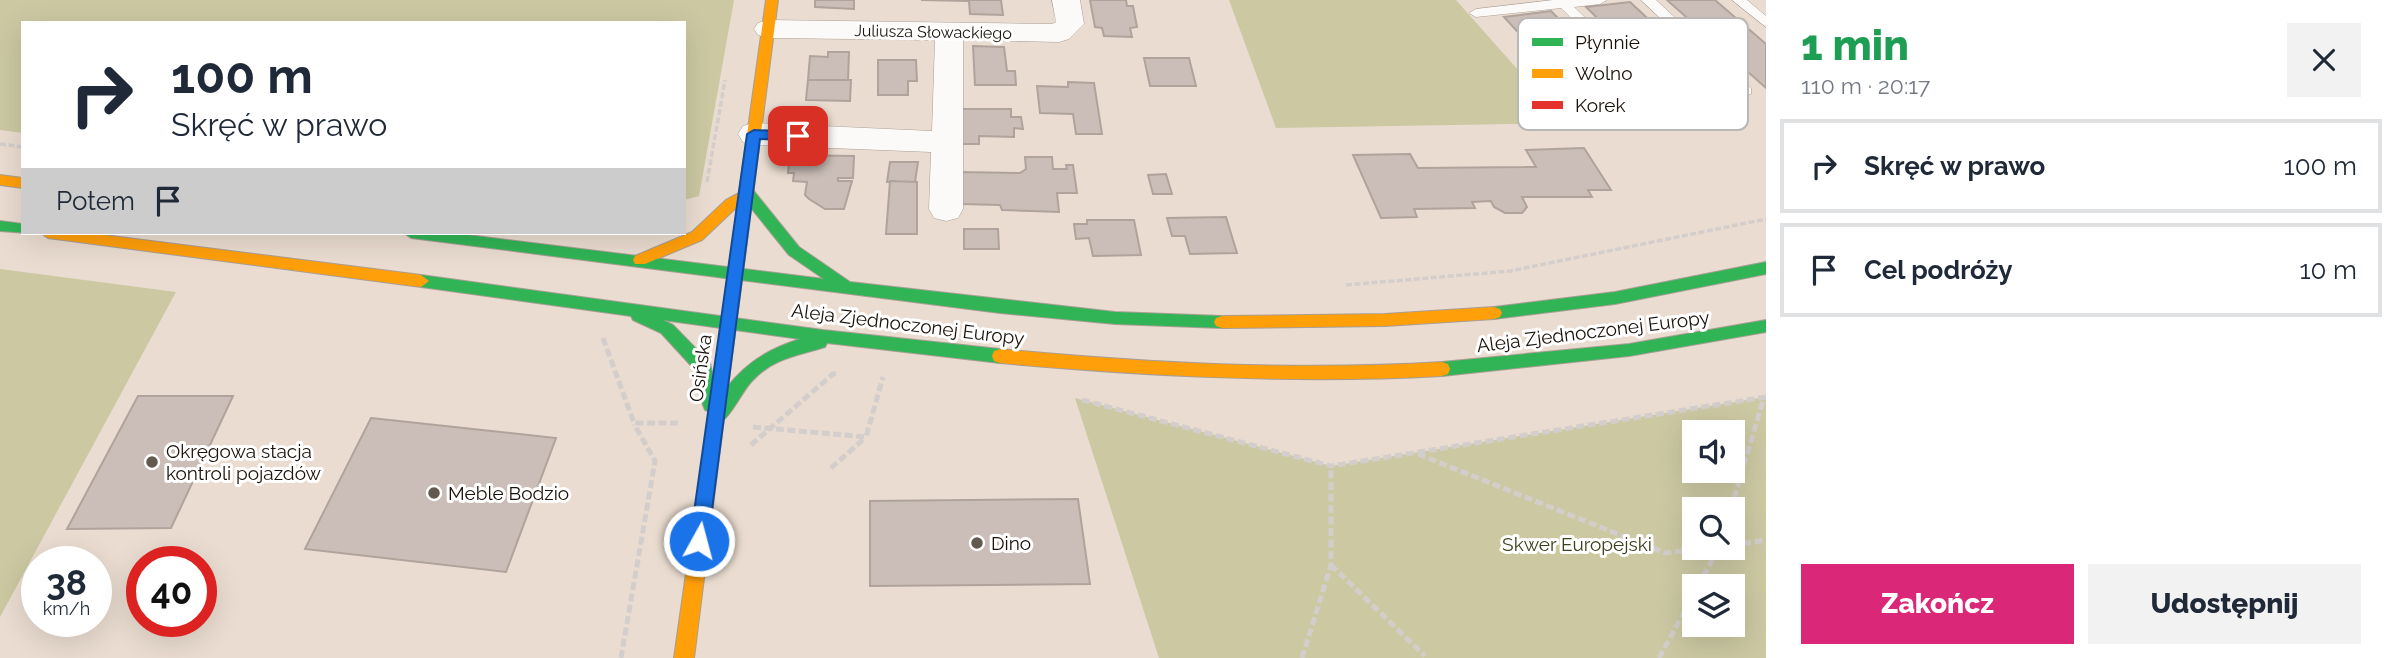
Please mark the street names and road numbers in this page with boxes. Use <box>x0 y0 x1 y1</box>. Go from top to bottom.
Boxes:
street label: Juliusza Słowackiego <box>854 21 1012 43</box>
street label: Aleja Zjednoczonej Europy <box>790 299 1026 349</box>
street label: Aleja Zjednoczonej Europy <box>1475 306 1711 356</box>
street label: Osińska <box>684 333 716 403</box>

